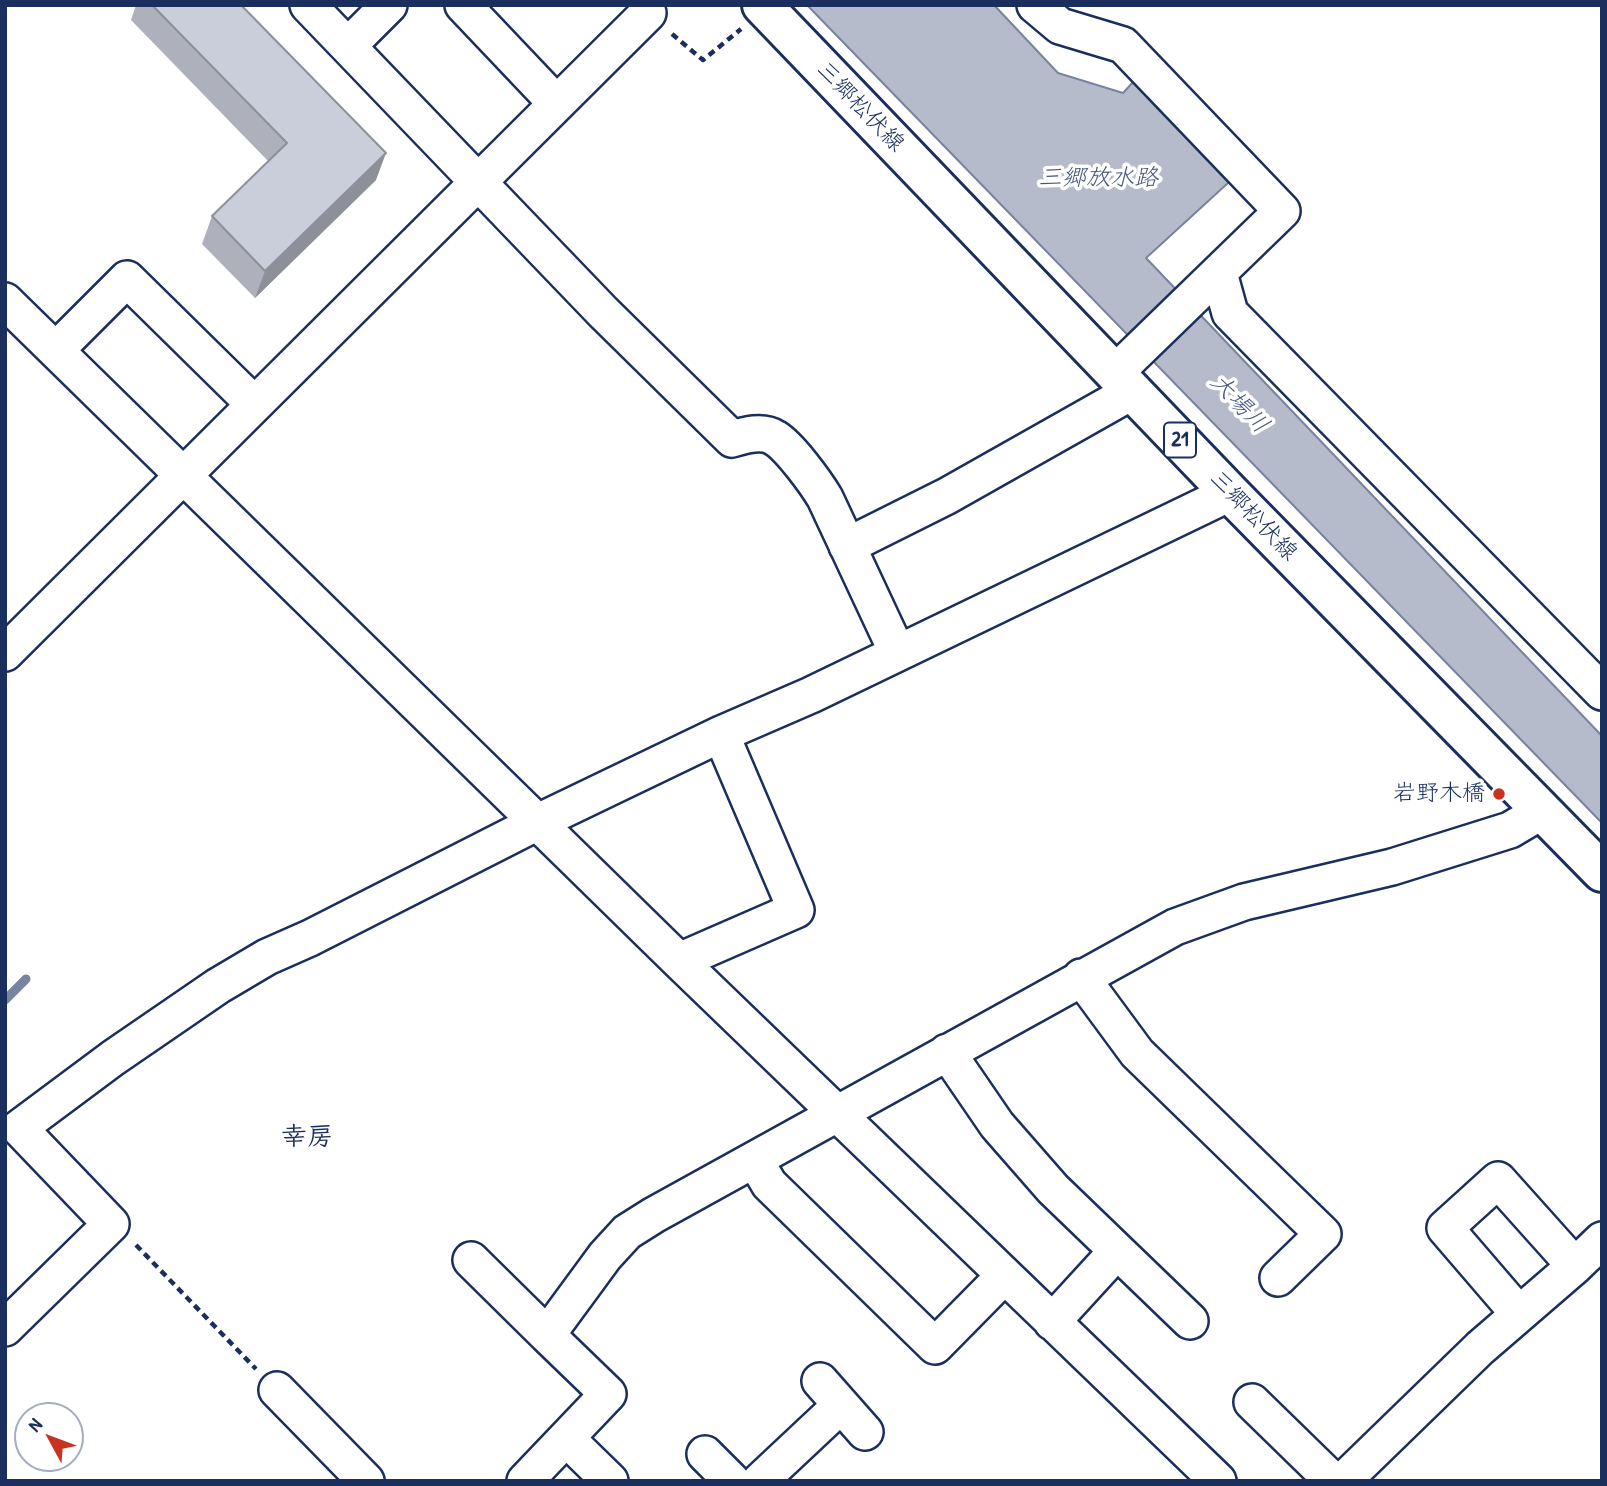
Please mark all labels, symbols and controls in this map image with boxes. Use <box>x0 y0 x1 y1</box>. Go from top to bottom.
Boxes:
street label: 三郷松伏線 <box>810 56 910 158</box>
water label: 三郷放水路 <box>1038 165 1158 193</box>
water label: 大場川 <box>1204 368 1274 440</box>
road number: 21 <box>1164 422 1196 458</box>
street label: 三郷松伏線 <box>1203 465 1303 567</box>
place label: 岩野木橋 <box>1393 780 1485 808</box>
marker: 岩野木橋 <box>1491 786 1507 802</box>
district label: 幸房 <box>281 1122 333 1154</box>
north arrow <box>14 1402 84 1472</box>
text: N <box>22 1412 48 1437</box>

